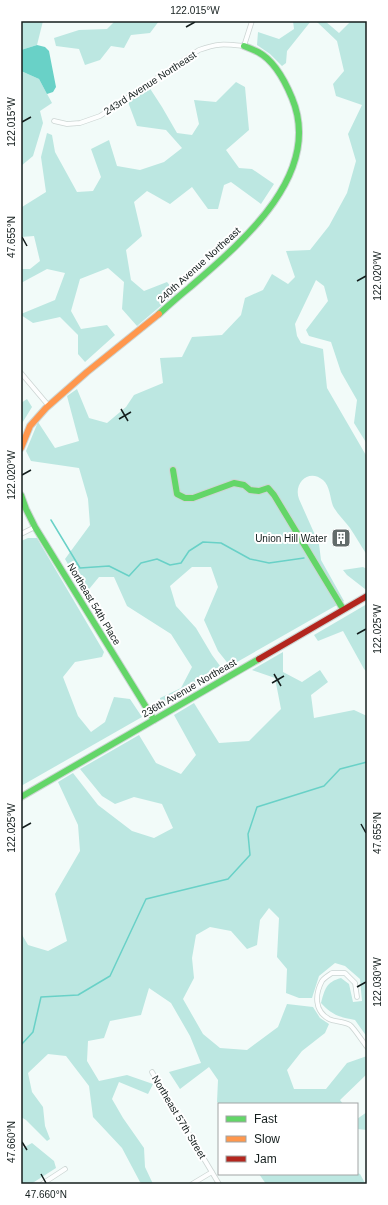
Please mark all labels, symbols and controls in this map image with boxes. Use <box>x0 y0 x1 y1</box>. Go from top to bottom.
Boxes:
text: 122.015°W <box>170 5 220 16</box>
street label: 243rd Avenue Northeast <box>102 49 198 117</box>
text: 122.015°W <box>6 97 17 147</box>
text: 47.655°N <box>6 216 17 258</box>
street label: 240th Avenue Northeast <box>156 225 243 305</box>
text: 122.020°W <box>372 251 383 301</box>
text: 122.020°W <box>6 450 17 500</box>
building icon: Union Hill Water <box>330 527 352 549</box>
place label: Union Hill Water <box>255 533 328 544</box>
street label: Northeast 54th Place <box>65 561 123 647</box>
text: 122.025°W <box>372 604 383 654</box>
street label: 236th Avenue Northeast <box>140 656 238 720</box>
text: 122.025°W <box>6 803 17 853</box>
text: 47.655°N <box>372 812 383 854</box>
text: 122.030°W <box>372 957 383 1007</box>
street label: Northeast 57th Street <box>150 1073 208 1161</box>
legend <box>218 1103 358 1175</box>
text: Fast <box>254 1112 278 1126</box>
text: 47.660°N <box>6 1121 17 1163</box>
text: Slow <box>254 1132 280 1146</box>
text: Jam <box>254 1152 277 1166</box>
text: 47.660°N <box>25 1189 67 1200</box>

